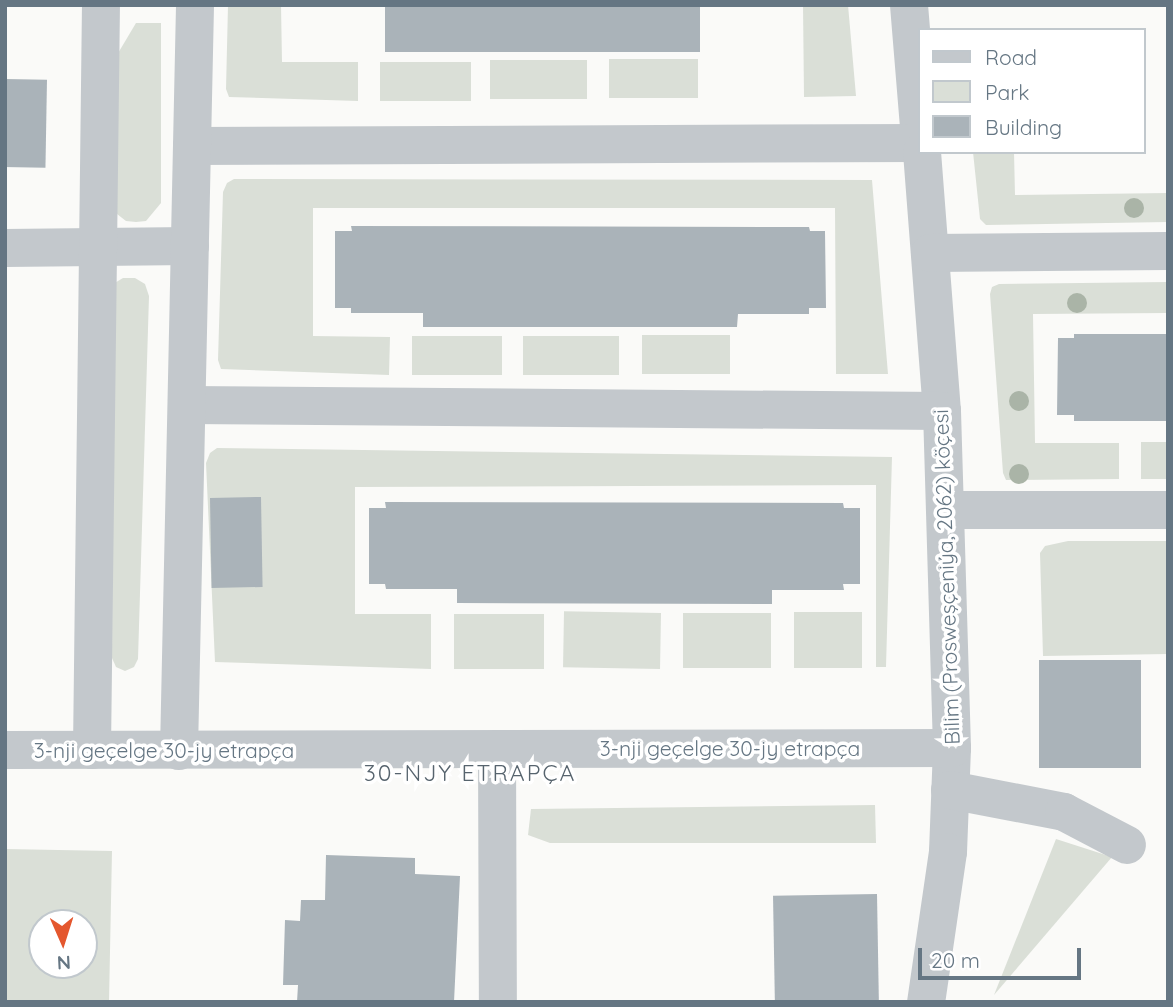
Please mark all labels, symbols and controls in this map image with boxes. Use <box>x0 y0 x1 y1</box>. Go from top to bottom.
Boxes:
legend <box>918 28 1145 154</box>
text: Road <box>985 44 1037 70</box>
text: Park <box>985 79 1029 105</box>
text: Building <box>985 114 1062 140</box>
street label: Bilim (Prosweşçeniýa, 2062) köçesi <box>928 409 964 745</box>
street label: 3-nji geçelge 30-jy etrapça <box>600 735 860 761</box>
street label: 3-nji geçelge 30-jy etrapça <box>34 737 294 763</box>
district label: 30-NJY ETRAPÇA <box>365 759 575 787</box>
north arrow <box>28 909 98 979</box>
scale bar <box>921 934 1084 978</box>
text: 20 m <box>931 947 980 973</box>
text: N <box>56 951 72 975</box>

